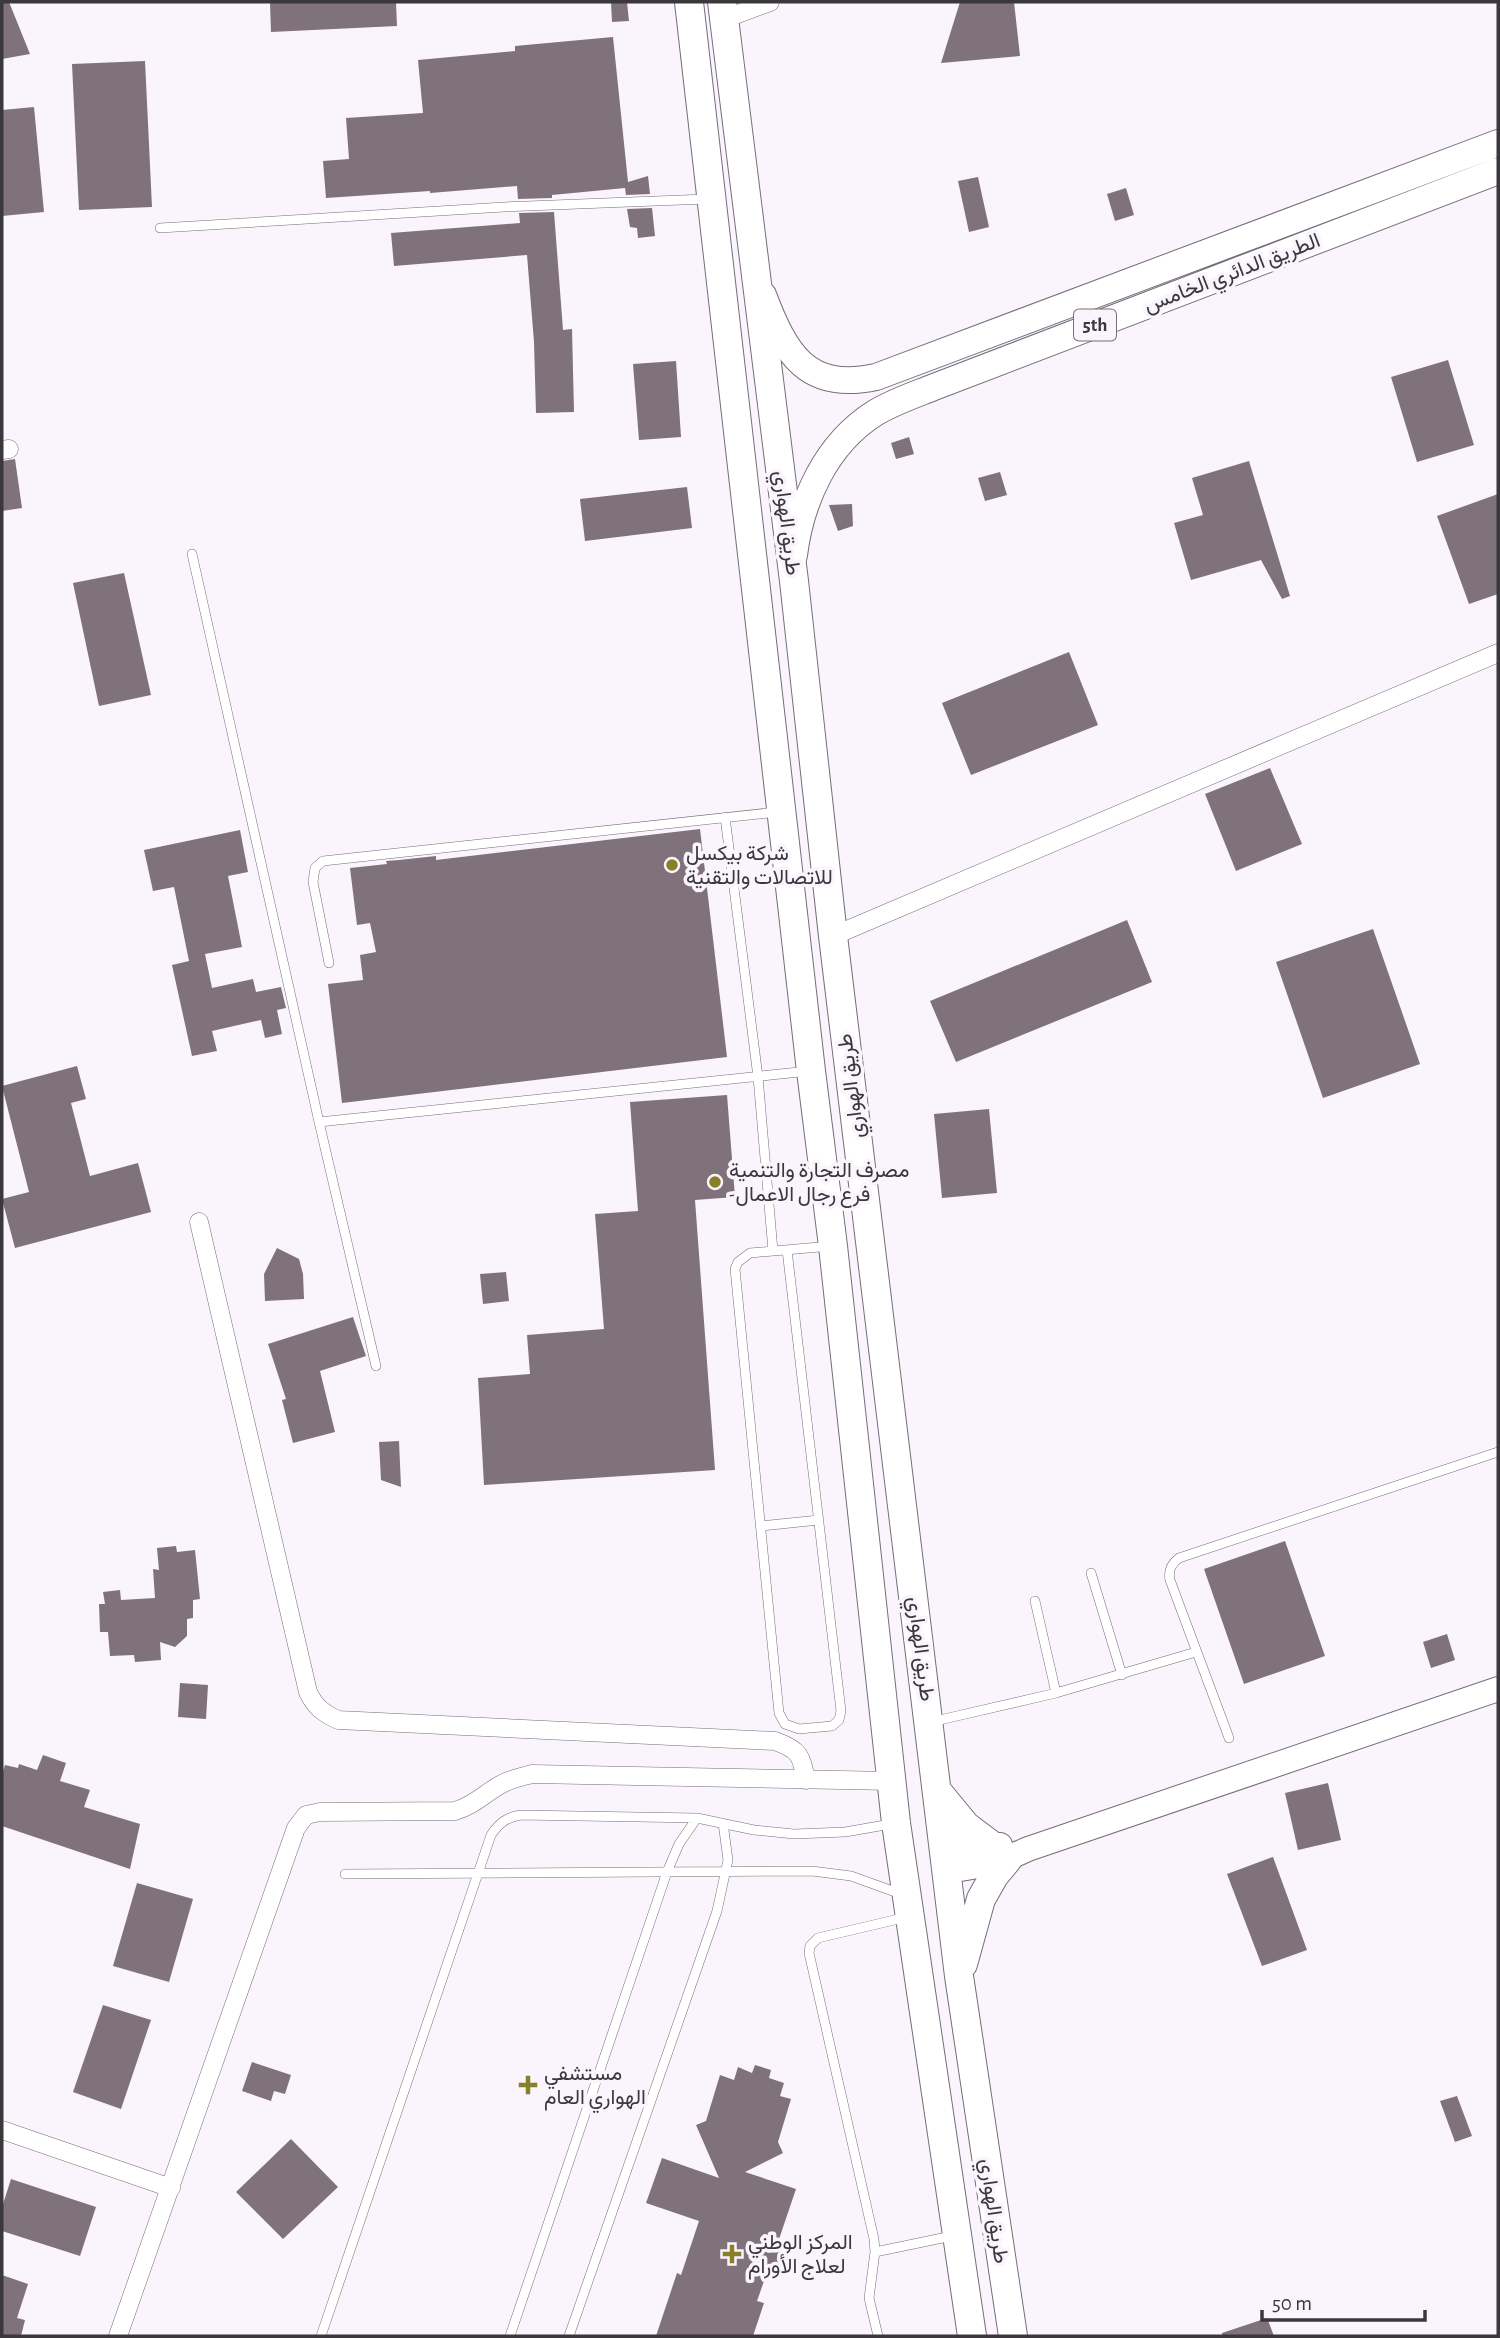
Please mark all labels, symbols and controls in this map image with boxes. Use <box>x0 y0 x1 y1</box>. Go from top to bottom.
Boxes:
street label: الطريق الدائري الخامس <box>1141 230 1325 322</box>
road number: 5th <box>1074 310 1116 340</box>
street label: طريق الهواري <box>764 469 804 577</box>
place label: شركة بيكسل للاتصالات والتقنية <box>686 843 833 890</box>
marker: شركة بيكسل للاتصالات والتقنية <box>664 857 680 873</box>
street label: طريق الهواري <box>834 1032 874 1140</box>
place label: مصرف التجارة والتنمية -فرع رجال الاعمال <box>729 1160 910 1208</box>
marker: مصرف التجارة والتنمية -فرع رجال الاعمال <box>707 1174 723 1190</box>
street label: طريق الهواري <box>898 1595 938 1703</box>
place label: مستشفي الهواري العام <box>544 2063 646 2114</box>
marker: مستشفي الهواري العام <box>518 2075 538 2095</box>
street label: طريق الهواري <box>970 2157 1012 2266</box>
place label: المركز الوطني لعلاج الأورام <box>748 2232 853 2280</box>
marker: المركز الوطني لعلاج الأورام <box>722 2244 742 2264</box>
scale bar <box>1262 2278 1425 2322</box>
text: 50 m <box>1272 2293 1312 2314</box>

